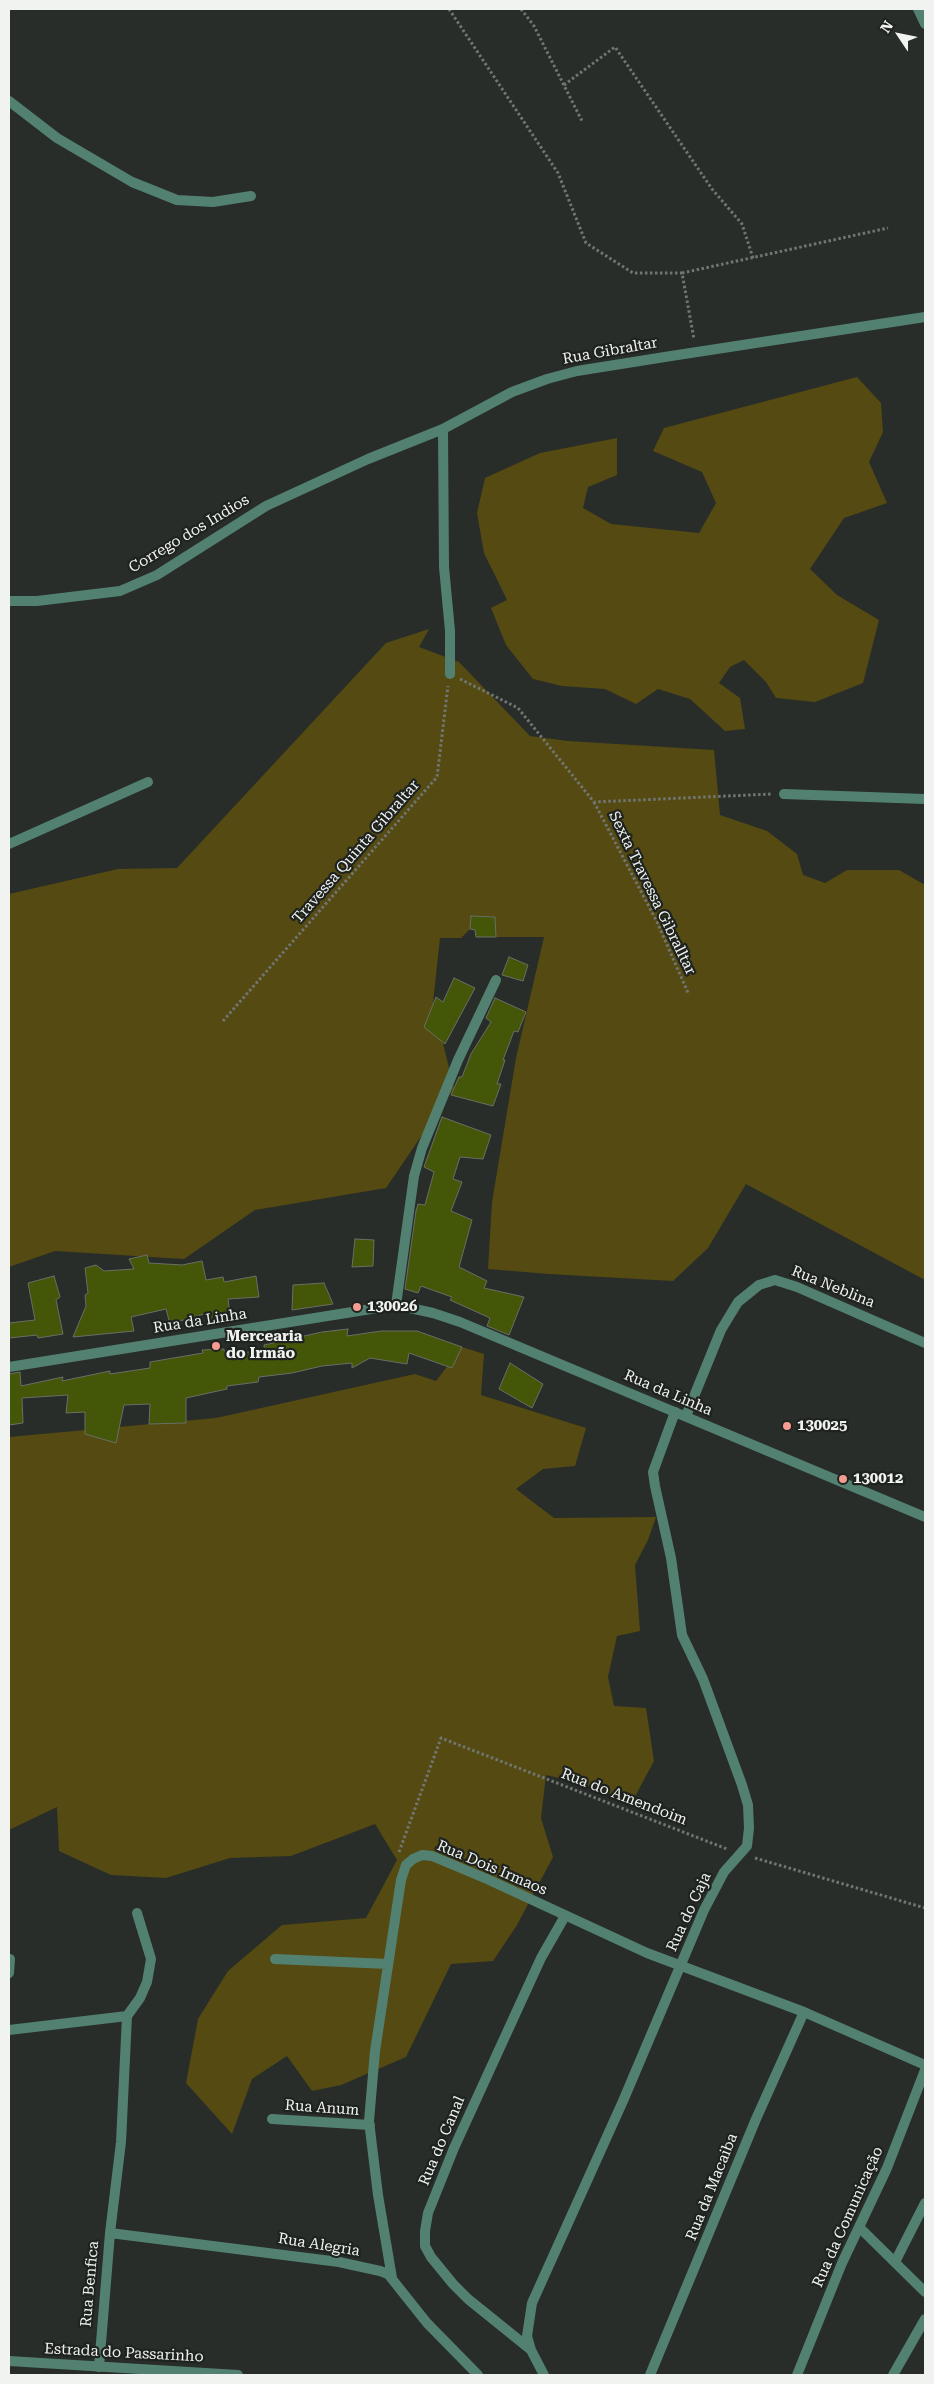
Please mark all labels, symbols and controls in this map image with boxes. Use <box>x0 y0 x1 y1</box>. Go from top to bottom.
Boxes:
north arrow <box>874 10 924 60</box>
text: N <box>877 18 896 36</box>
street label: Rua Gibraltar <box>561 334 659 368</box>
street label: Corrego dos Indios <box>126 491 252 577</box>
street label: Travessa Quinta Gibraltar <box>289 777 423 927</box>
street label: Sexta Travessa Gibralltar <box>605 808 699 978</box>
street label: Rua Neblina <box>789 1262 877 1312</box>
place label: 130026 <box>367 1298 417 1316</box>
marker: 130026 <box>351 1301 363 1313</box>
street label: Rua da Linha <box>152 1305 248 1337</box>
place label: Mercearia do Irmão <box>226 1328 303 1363</box>
marker: Mercearia do Irmão <box>210 1340 222 1352</box>
street label: Rua da Linha <box>621 1366 715 1420</box>
place label: 130025 <box>797 1417 847 1435</box>
marker: 130025 <box>781 1420 793 1432</box>
place label: 130012 <box>853 1470 903 1488</box>
marker: 130012 <box>837 1473 849 1485</box>
street label: Rua do Amendoim <box>559 1765 689 1829</box>
street label: Rua Dois Irmaos <box>434 1837 550 1899</box>
street label: Rua do Caja <box>663 1869 715 1955</box>
street label: Rua do Canal <box>415 2094 469 2188</box>
street label: Rua Anum <box>284 2096 360 2120</box>
street label: Rua da Macaiba <box>682 2131 742 2243</box>
street label: Rua da Comunicação <box>809 2144 887 2290</box>
street label: Rua Alegria <box>277 2230 361 2260</box>
street label: Rua Benfica <box>77 2240 103 2328</box>
street label: Estrada do Passarinho <box>44 2340 204 2366</box>

